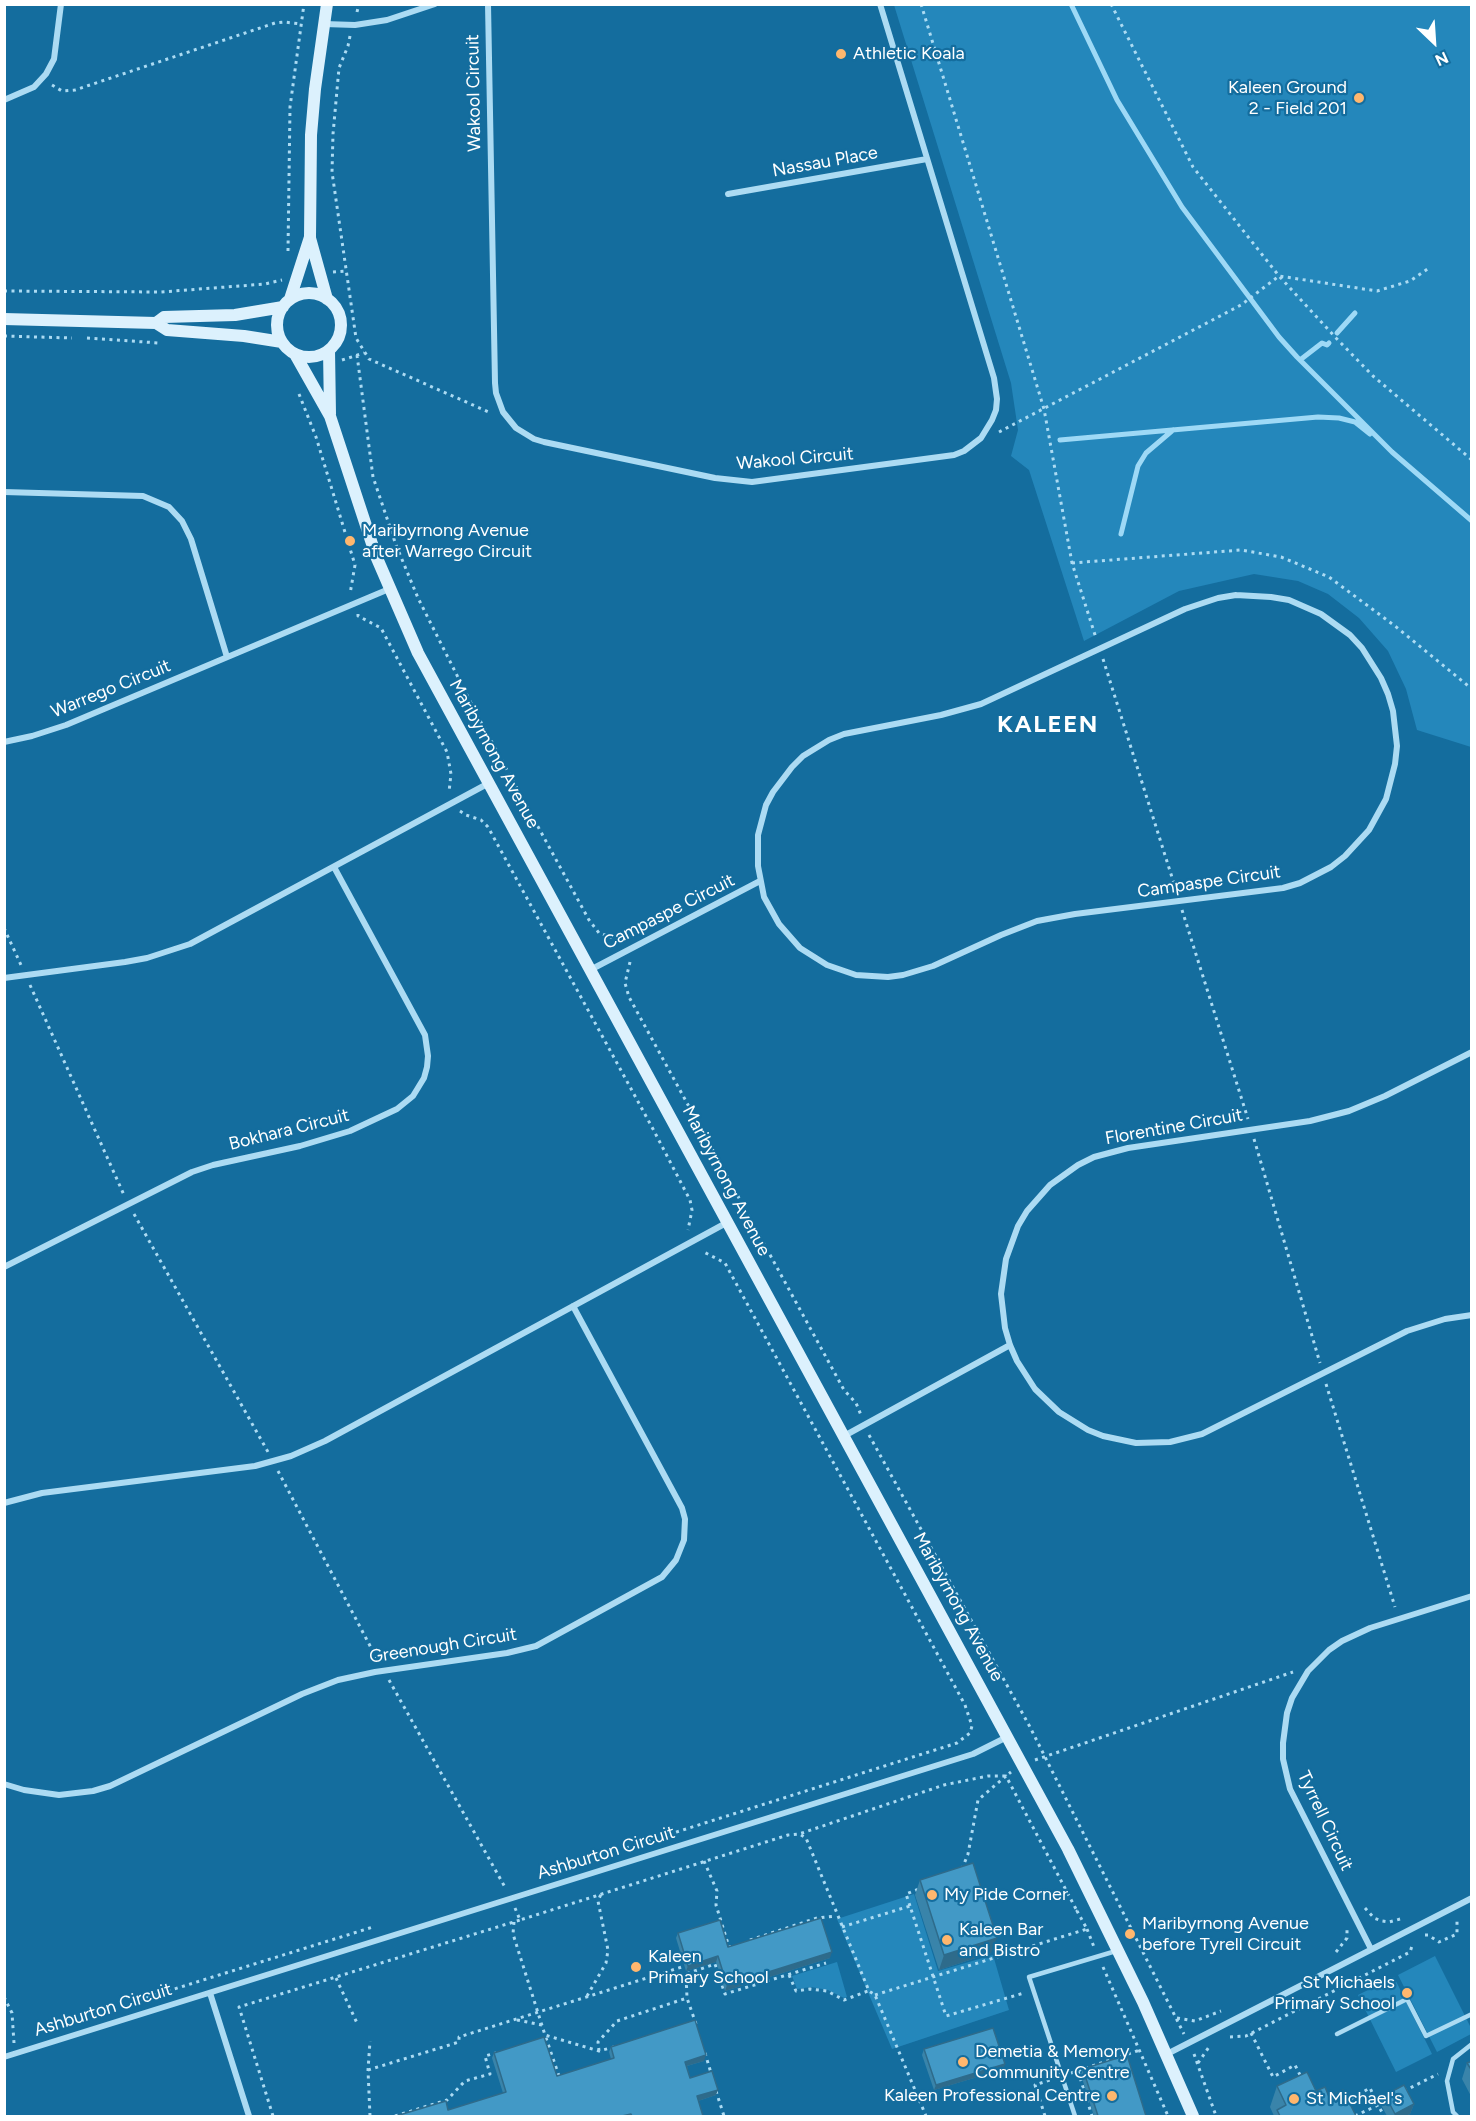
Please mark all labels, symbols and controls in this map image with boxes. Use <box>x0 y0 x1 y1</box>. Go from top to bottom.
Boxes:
north arrow <box>1404 12 1464 72</box>
street label: Wakool Circuit <box>462 34 486 152</box>
place label: Athletic Koala <box>853 43 965 65</box>
marker: Athletic Koala <box>834 47 848 61</box>
text: N <box>1432 48 1451 70</box>
place label: Kaleen Ground 2 - Field 201 <box>1228 77 1347 119</box>
marker: Kaleen Ground 2 - Field 201 <box>1352 91 1366 105</box>
street label: Nassau Place <box>771 142 879 182</box>
street label: Wakool Circuit <box>736 443 854 475</box>
place label: Maribyrnong Avenue after Warrego Circuit <box>362 520 532 562</box>
marker: Maribyrnong Avenue after Warrego Circuit <box>343 534 357 548</box>
street label: Warrego Circuit <box>48 655 174 723</box>
street label: Maribyrnong Avenue <box>444 676 544 832</box>
district label: KALEEN <box>997 711 1099 739</box>
street label: Campaspe Circuit <box>1136 861 1282 903</box>
street label: Campaspe Circuit <box>600 870 738 954</box>
street label: Maribyrnong Avenue <box>677 1102 775 1260</box>
street label: Florentine Circuit <box>1103 1104 1245 1150</box>
street label: Bokhara Circuit <box>227 1105 351 1155</box>
street label: Maribyrnong Avenue <box>908 1529 1008 1685</box>
street label: Greenough Circuit <box>368 1624 518 1668</box>
street label: Tyrrell Circuit <box>1292 1768 1358 1874</box>
street label: Ashburton Circuit <box>534 1822 678 1884</box>
place label: My Pide Corner <box>944 1884 1068 1906</box>
marker: My Pide Corner <box>925 1888 939 1902</box>
place label: Maribyrnong Avenue before Tyrell Circuit <box>1142 1913 1309 1956</box>
place label: Kaleen Bar and Bistro <box>959 1919 1043 1962</box>
marker: Maribyrnong Avenue before Tyrell Circuit <box>1123 1927 1137 1941</box>
marker: Kaleen Bar and Bistro <box>940 1933 954 1947</box>
place label: Kaleen Primary School <box>648 1946 769 1988</box>
marker: Kaleen Primary School <box>629 1960 643 1974</box>
place label: St Michaels Primary School <box>1274 1972 1395 2014</box>
street label: Ashburton Circuit <box>31 1979 175 2041</box>
marker: St Michaels Primary School <box>1400 1986 1414 2000</box>
place label: Demetia & Memory Community Centre <box>975 2041 1130 2084</box>
marker: Demetia & Memory Community Centre <box>956 2055 970 2069</box>
place label: Kaleen Professional Centre <box>884 2085 1100 2107</box>
place label: St Michael's <box>1306 2088 1402 2110</box>
marker: Kaleen Professional Centre <box>1105 2089 1119 2103</box>
marker: St Michael's <box>1287 2092 1301 2106</box>

